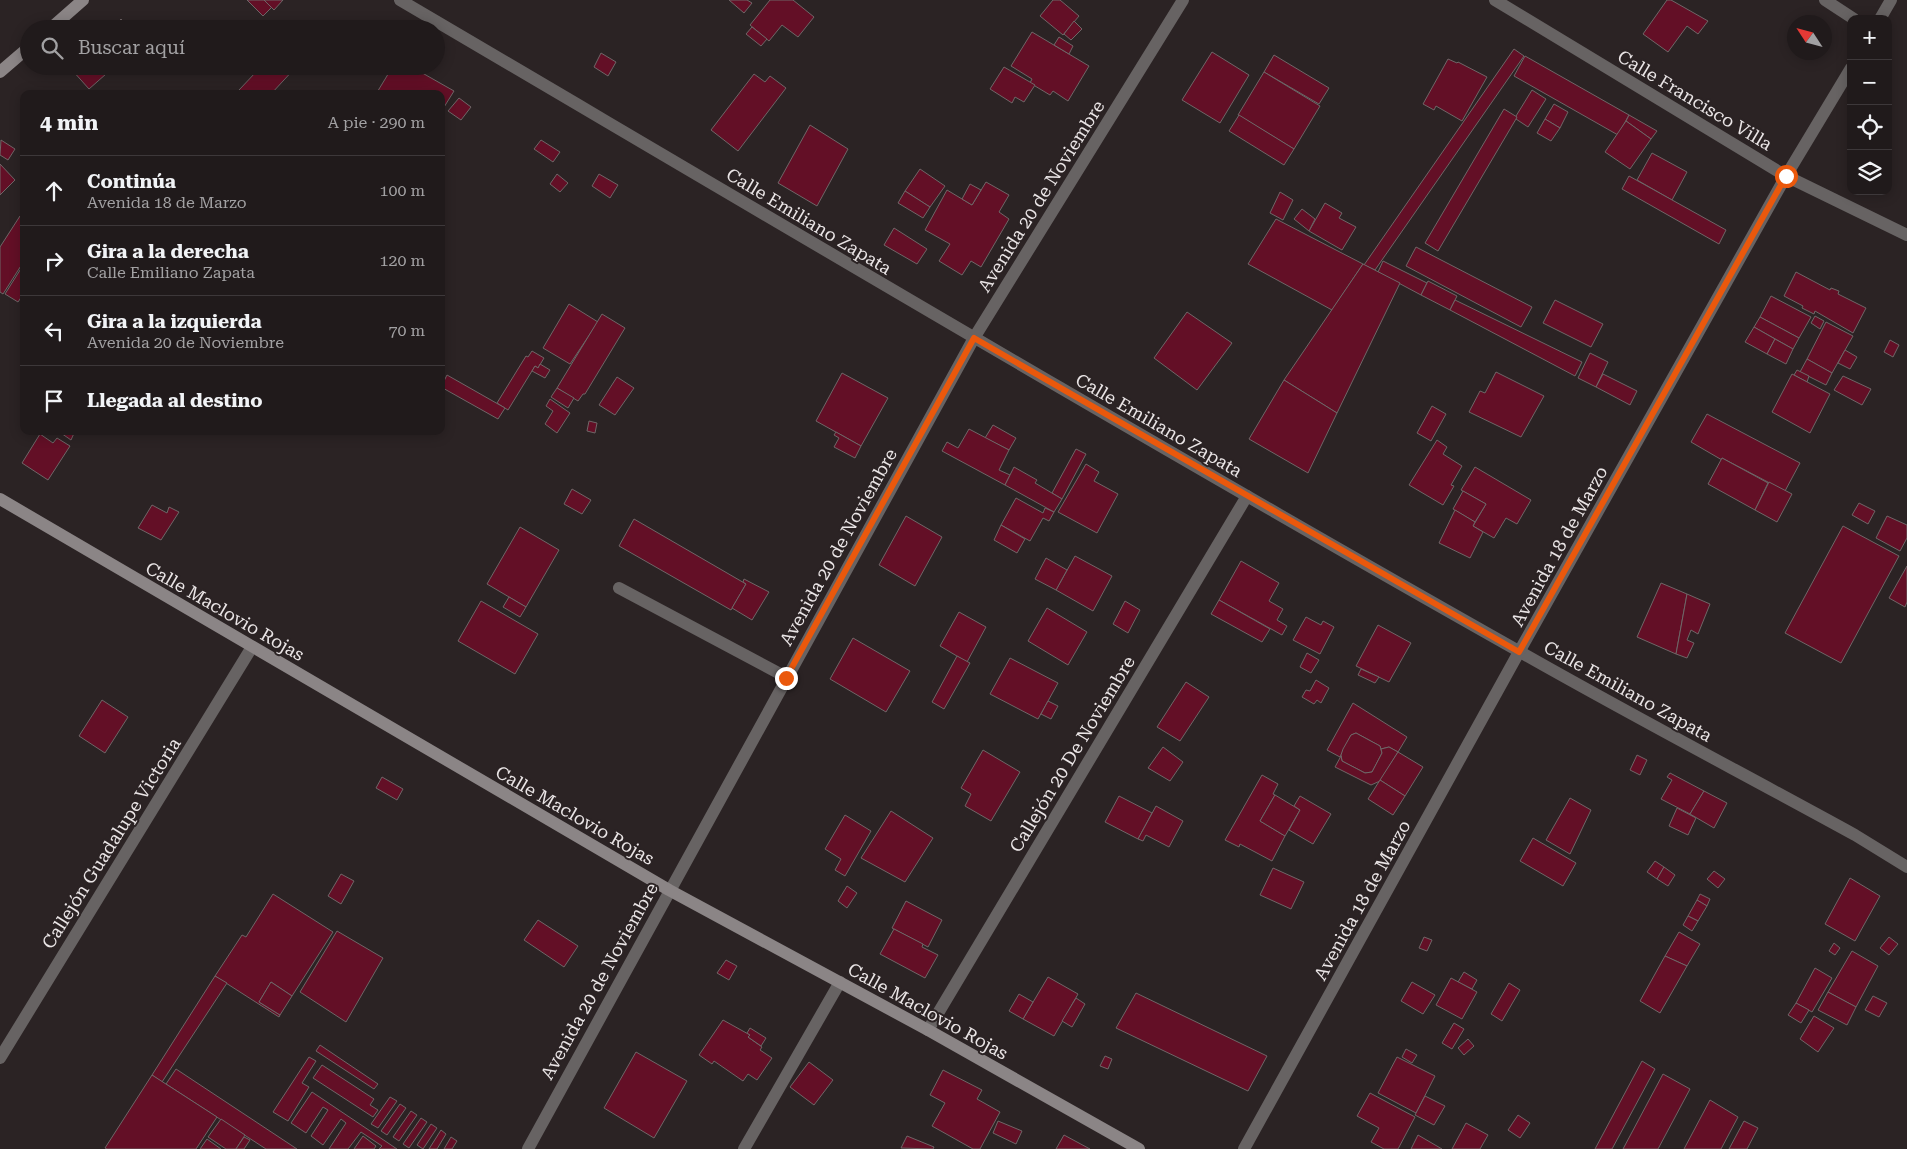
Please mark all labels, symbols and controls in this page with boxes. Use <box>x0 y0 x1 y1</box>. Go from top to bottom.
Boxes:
north arrow <box>1787 15 1832 60</box>
map controls <box>1847 15 1892 195</box>
button: + <box>1847 15 1892 60</box>
search box <box>20 20 445 75</box>
icon: search <box>38 34 66 62</box>
text: Buscar aquí <box>78 36 185 59</box>
street label: Calle Francisco Villa <box>1614 46 1776 155</box>
button: − <box>1847 60 1892 105</box>
street label: Avenida 20 de Noviembre <box>973 96 1109 296</box>
button: locate <box>1847 105 1892 150</box>
text: 4 min <box>40 111 98 135</box>
text: A pie · 290 m <box>328 113 425 132</box>
button: layers <box>1847 150 1892 195</box>
street label: Calle Emiliano Zapata <box>723 163 896 279</box>
route start <box>1775 165 1798 188</box>
text: Continúa <box>87 170 176 193</box>
icon: ahead <box>40 177 68 205</box>
text: 100 m <box>379 181 425 200</box>
text: Avenida 18 de Marzo <box>87 193 247 212</box>
text: Gira a la derecha <box>87 240 249 263</box>
icon: right <box>40 247 68 275</box>
text: 120 m <box>379 251 425 270</box>
text: Calle Emiliano Zapata <box>87 263 255 282</box>
text: Gira a la izquierda <box>87 310 262 333</box>
icon: left <box>40 317 68 345</box>
text: 70 m <box>388 321 425 340</box>
text: Avenida 20 de Noviembre <box>87 333 284 352</box>
street label: Calle Emiliano Zapata <box>1072 369 1246 481</box>
icon: arrive <box>40 387 68 415</box>
text: Llegada al destino <box>87 389 263 412</box>
street label: Avenida 20 de Noviembre <box>775 445 901 649</box>
street label: Avenida 18 de Marzo <box>1506 462 1612 630</box>
street label: Calle Maclovio Rojas <box>142 557 308 665</box>
street label: Calle Emiliano Zapata <box>1540 636 1716 746</box>
street label: Callejón 20 De Noviembre <box>1005 652 1139 856</box>
route end <box>775 667 798 690</box>
street label: Callejón Guadalupe Victoria <box>37 733 185 952</box>
street label: Calle Maclovio Rojas <box>492 761 658 869</box>
street label: Avenida 18 de Marzo <box>1309 816 1415 984</box>
street label: Avenida 20 de Noviembre <box>536 879 662 1083</box>
street label: Calle Maclovio Rojas <box>844 958 1012 1064</box>

